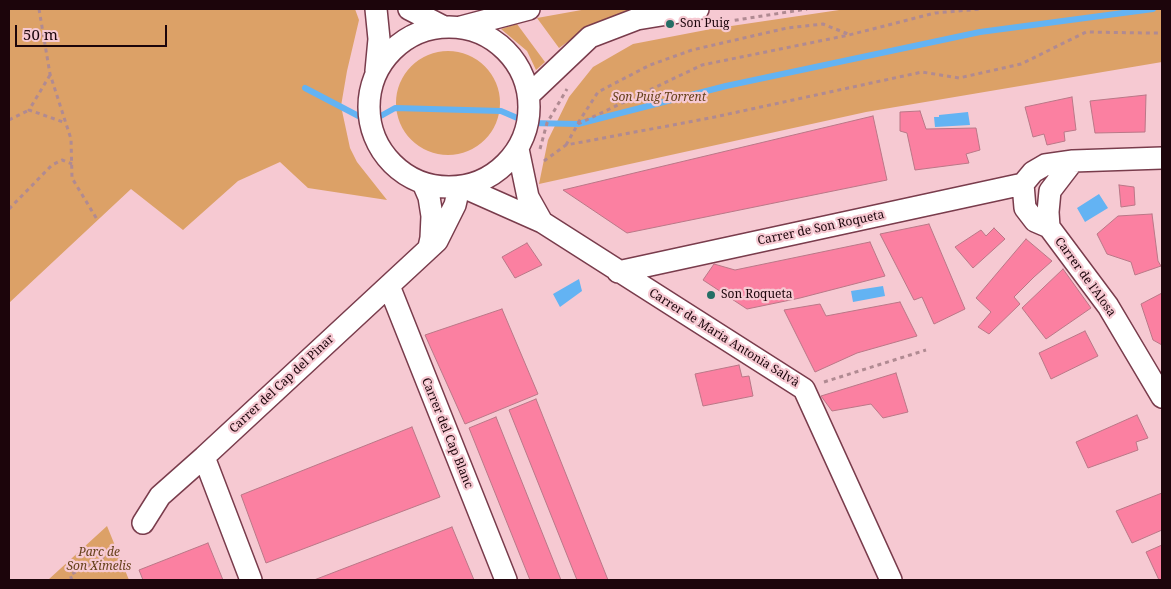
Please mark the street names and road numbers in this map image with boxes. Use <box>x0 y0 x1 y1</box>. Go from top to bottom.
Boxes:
street label: Carrer de Son Roqueta <box>756 208 886 248</box>
street label: Carrer de l'Alosa <box>1051 235 1119 319</box>
street label: Carrer de Maria Antonia Salvà <box>646 286 802 390</box>
street label: Carrer del Cap del Pinar <box>227 332 337 436</box>
street label: Carrer del Cap Blanc <box>418 376 476 490</box>

